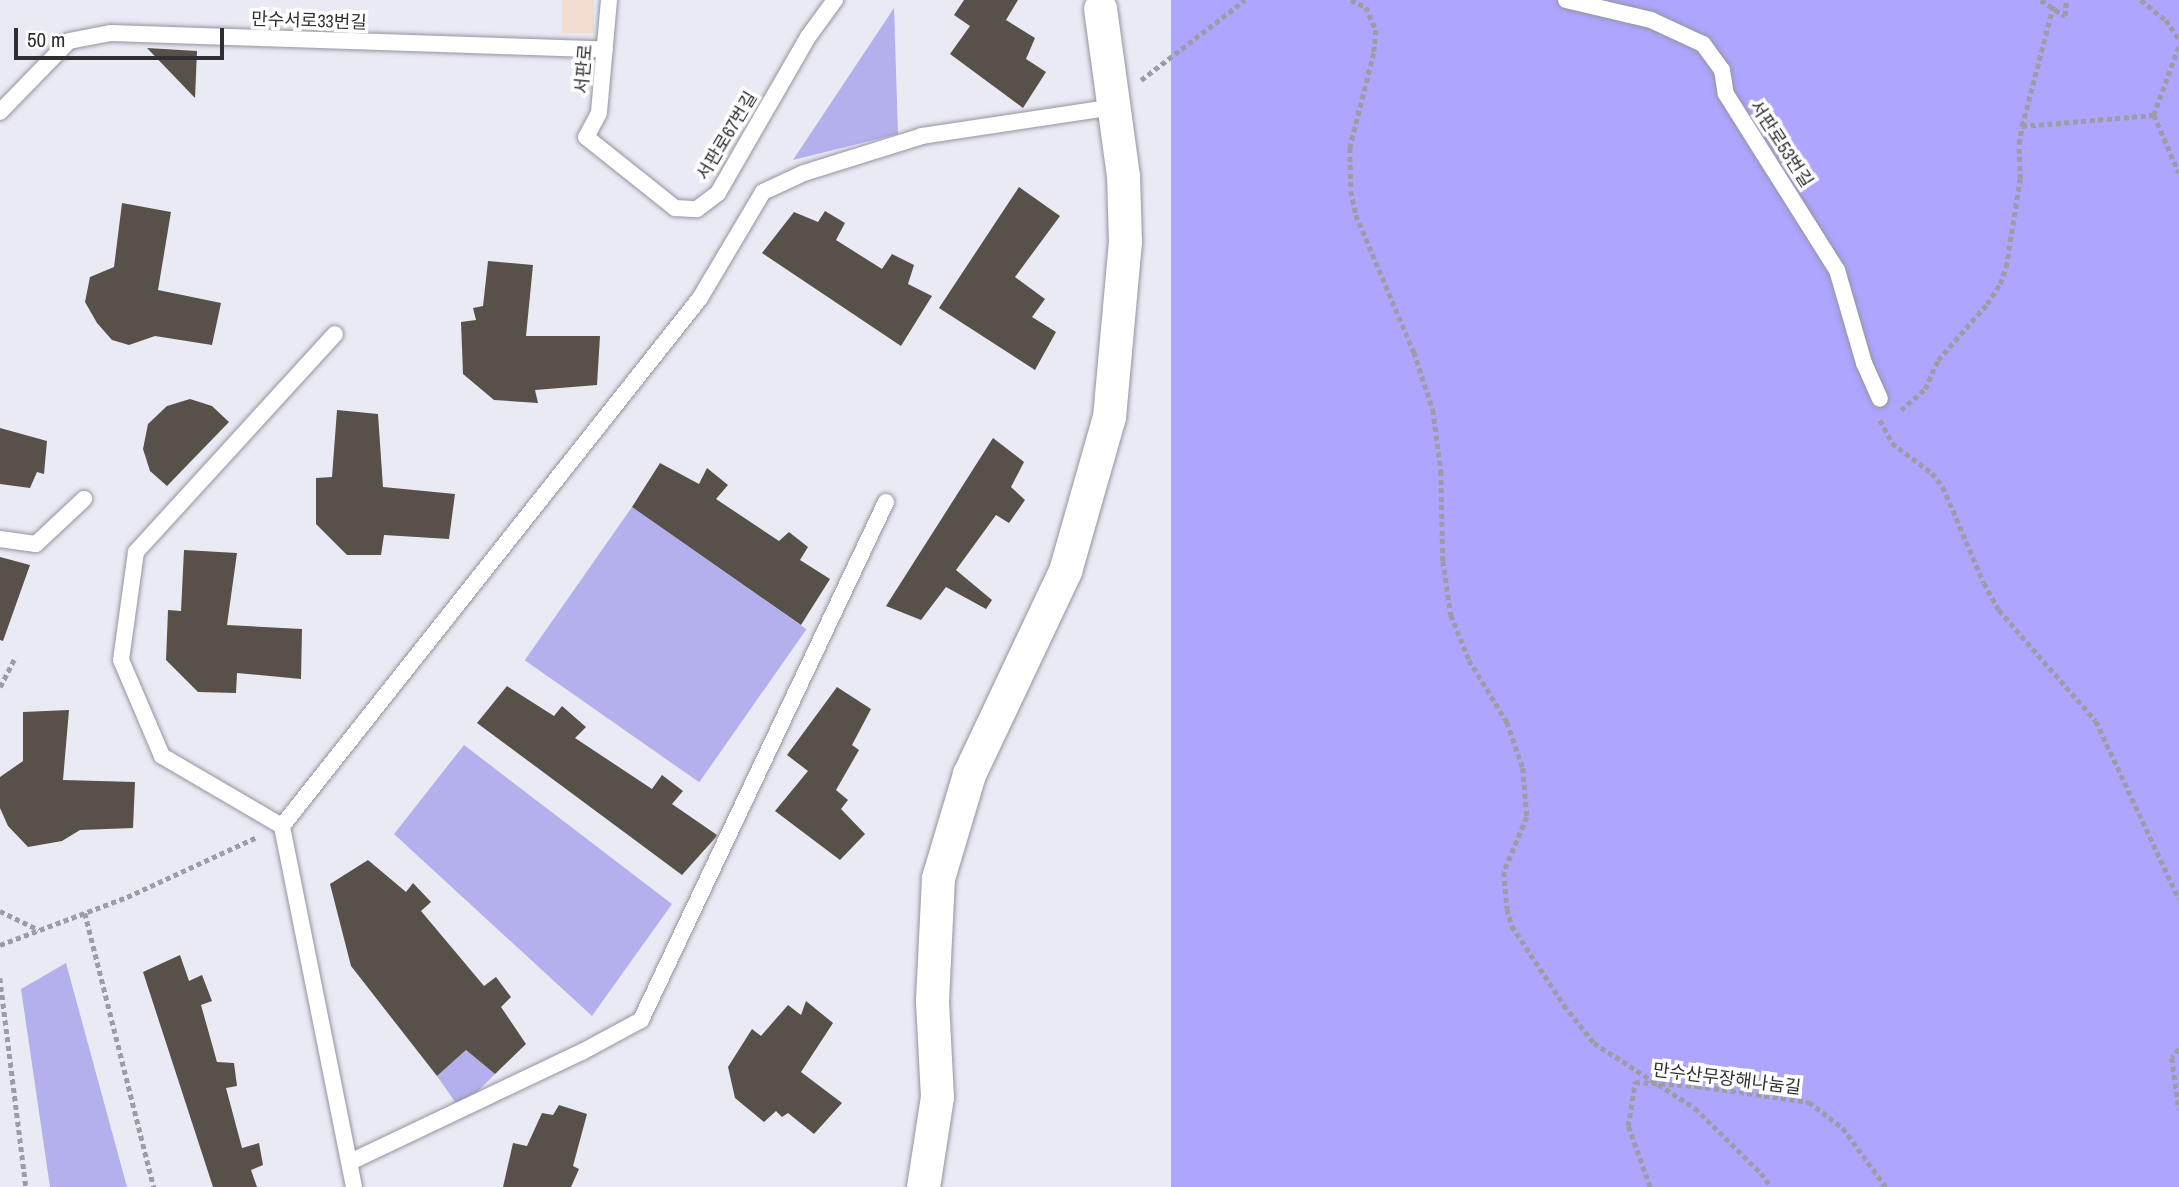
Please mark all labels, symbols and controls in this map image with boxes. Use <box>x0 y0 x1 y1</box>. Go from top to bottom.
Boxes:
street label: 만수서로33번길 <box>251 8 367 34</box>
scale bar <box>18 14 228 58</box>
text: 50 m <box>27 25 65 54</box>
street label: 서판로 <box>571 43 597 95</box>
street label: 서판로67번길 <box>692 88 762 184</box>
street label: 서판로53번길 <box>1745 97 1817 191</box>
street label: 만수산무장해나눔길 <box>1652 1059 1802 1099</box>

